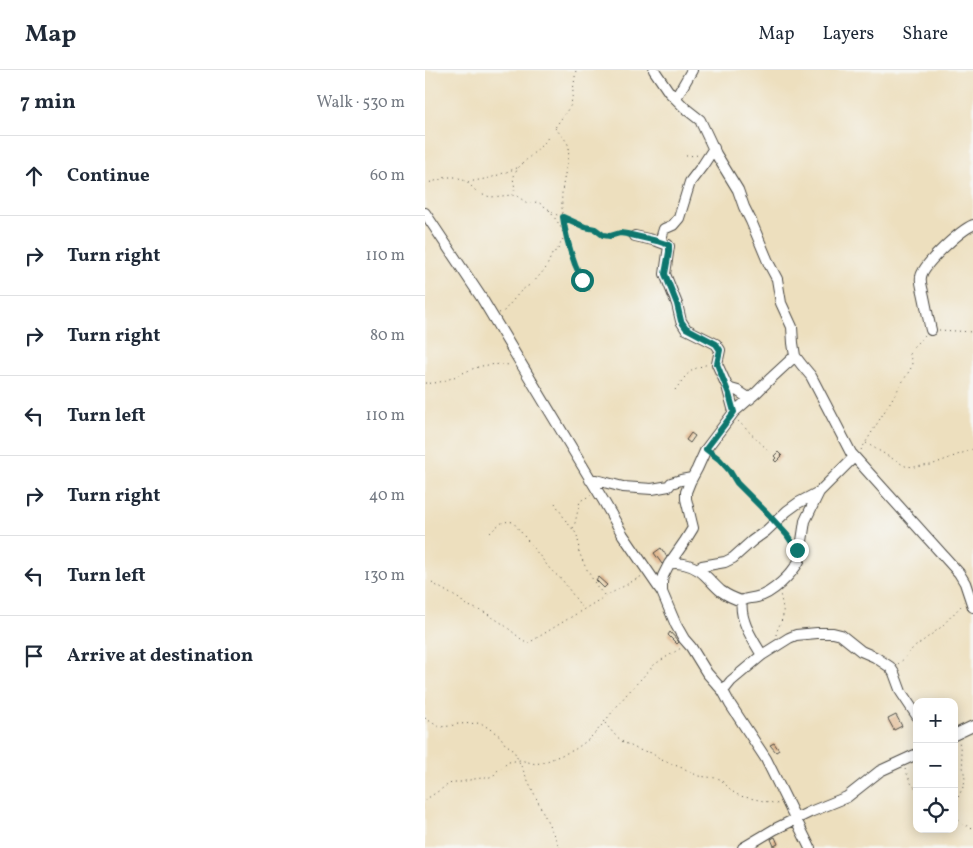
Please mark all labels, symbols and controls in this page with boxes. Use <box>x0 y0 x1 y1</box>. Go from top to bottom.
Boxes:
text: Map <box>25 18 76 52</box>
text: Map <box>758 22 794 47</box>
text: Layers <box>822 22 874 47</box>
text: Share <box>902 22 948 47</box>
text: 7 min <box>20 88 76 117</box>
text: Walk · 530 m <box>317 92 405 114</box>
icon: ahead <box>20 162 48 190</box>
text: Continue <box>67 163 150 189</box>
text: 60 m <box>370 165 405 187</box>
icon: right <box>20 242 48 270</box>
text: Turn right <box>67 243 160 269</box>
text: 110 m <box>366 245 405 267</box>
route start <box>571 269 594 292</box>
icon: right <box>20 322 48 350</box>
text: Turn right <box>67 323 160 349</box>
text: 80 m <box>370 325 405 347</box>
icon: left <box>20 402 48 430</box>
text: Turn left <box>67 403 146 429</box>
text: 110 m <box>366 405 405 427</box>
icon: right <box>20 482 48 510</box>
text: Turn right <box>67 483 160 509</box>
text: 40 m <box>369 485 405 507</box>
route end <box>786 539 809 562</box>
icon: left <box>20 562 48 590</box>
text: Turn left <box>67 563 146 589</box>
text: 130 m <box>364 565 405 587</box>
icon: arrive <box>20 642 48 670</box>
text: Arrive at destination <box>67 643 253 669</box>
map controls <box>913 698 958 833</box>
button: + <box>913 698 958 743</box>
button: − <box>913 743 958 788</box>
button: locate <box>913 788 958 833</box>

